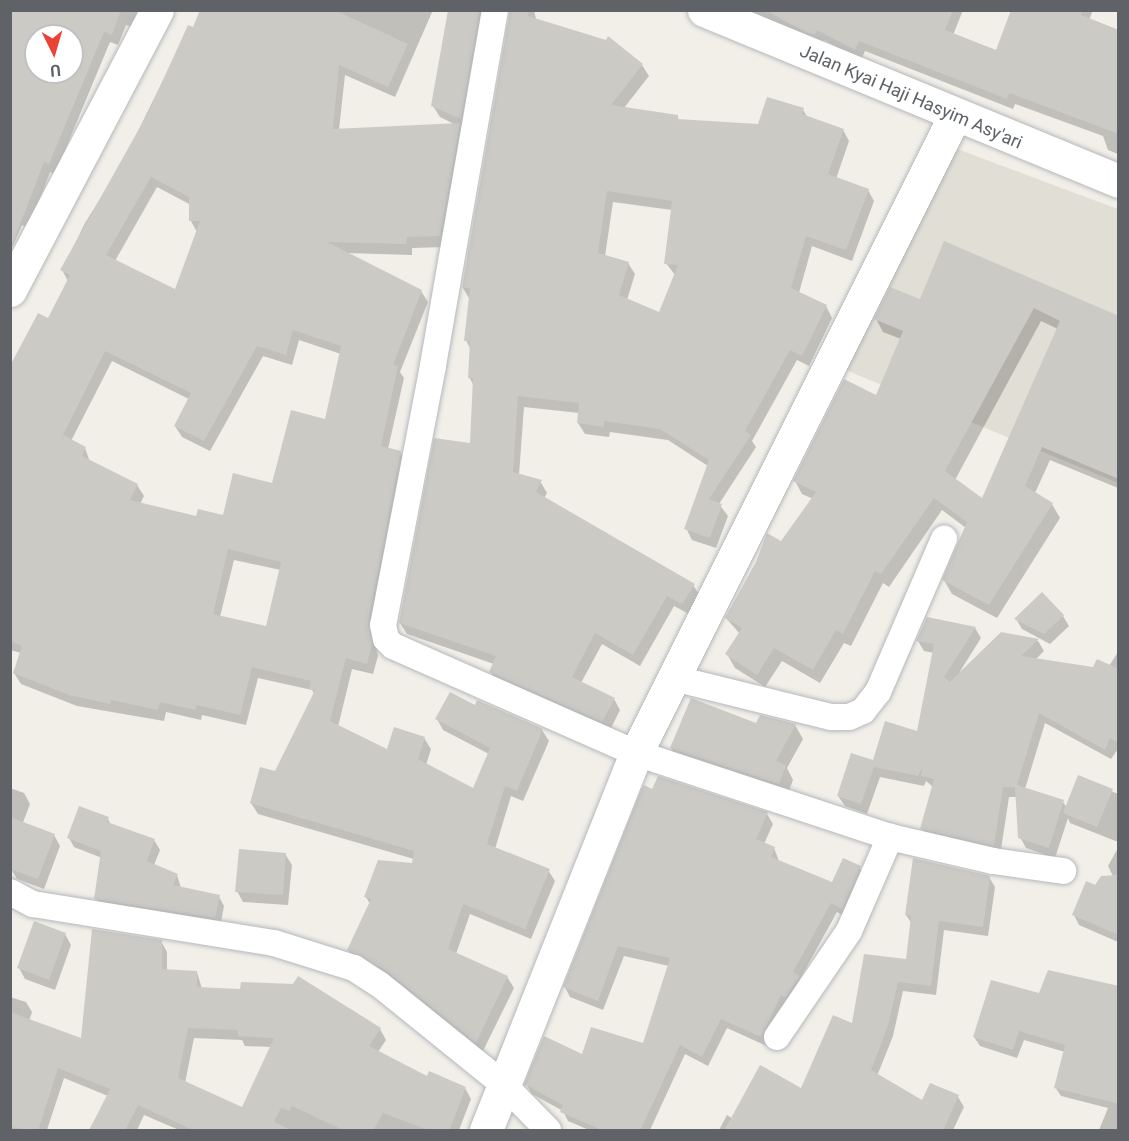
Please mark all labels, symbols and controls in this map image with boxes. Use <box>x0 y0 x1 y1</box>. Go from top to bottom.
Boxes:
north arrow <box>24 24 84 84</box>
street label: Jalan Kyai Haji Hasyim Asy'ari <box>796 40 1026 154</box>
text: U <box>49 61 62 80</box>

